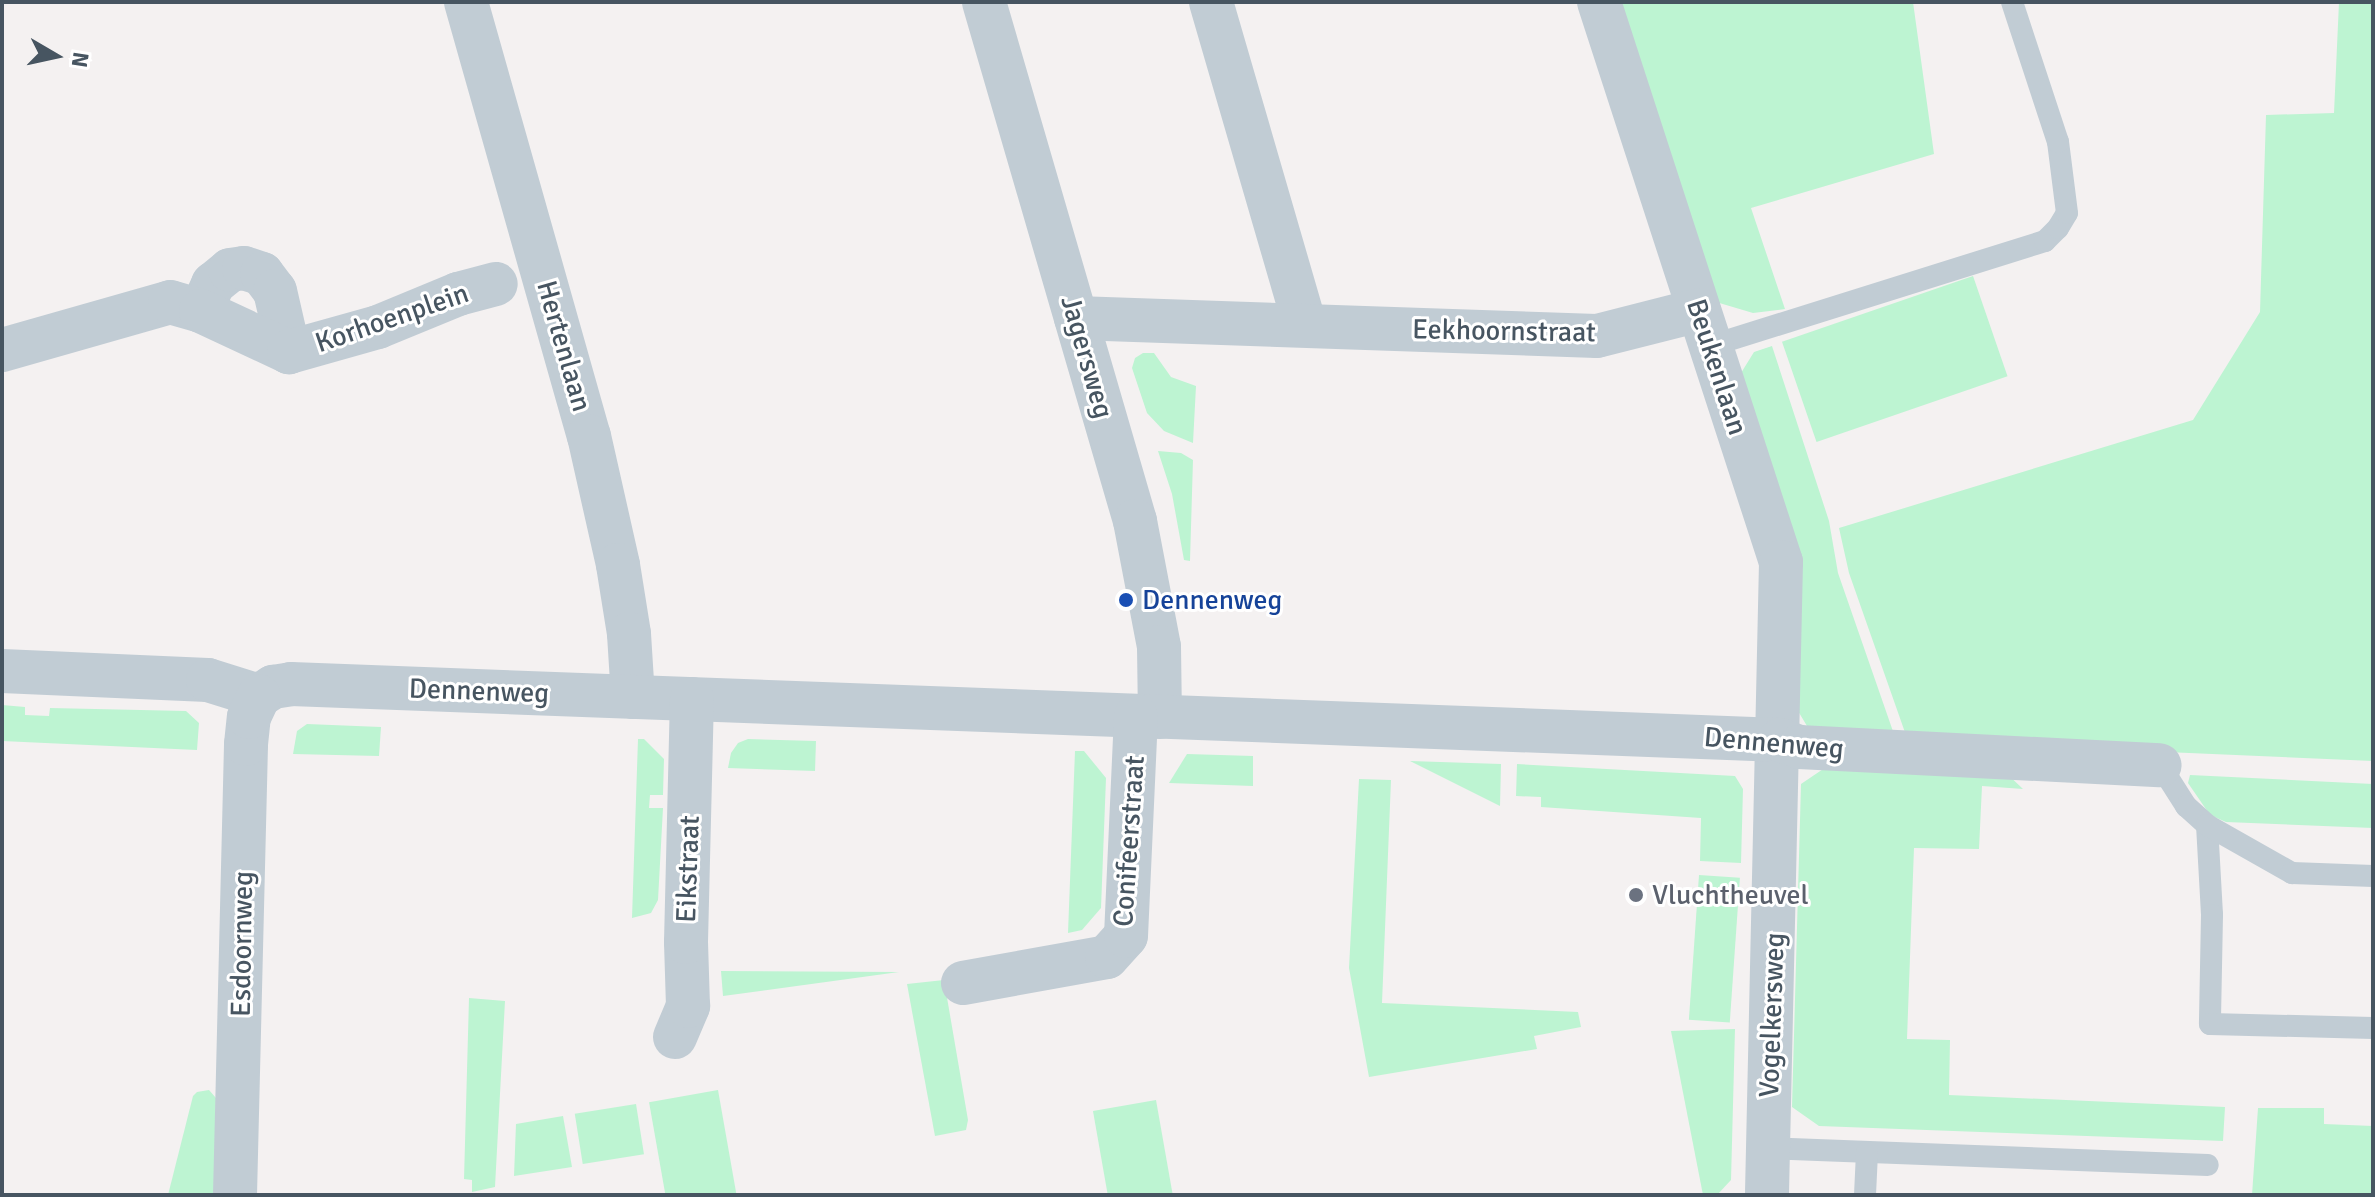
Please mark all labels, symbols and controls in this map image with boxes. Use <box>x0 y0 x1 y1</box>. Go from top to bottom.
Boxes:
north arrow <box>16 16 96 96</box>
text: N <box>66 50 95 70</box>
street label: Korhoenplein <box>311 276 473 360</box>
street label: Hertenlaan <box>529 277 599 415</box>
street label: Jagersweg <box>1053 292 1121 422</box>
street label: Beukenlaan <box>1679 295 1755 439</box>
street label: Eekhoornstraat <box>1412 313 1596 349</box>
place label: Dennenweg <box>1142 583 1282 617</box>
marker: Dennenweg <box>1117 591 1135 609</box>
street label: Dennenweg <box>408 672 550 710</box>
street label: Dennenweg <box>1703 720 1845 766</box>
street label: Conifeerstraat <box>1106 754 1152 928</box>
street label: Eikstraat <box>669 815 707 923</box>
street label: Esdoornweg <box>224 871 260 1017</box>
place label: Vluchtheuvel <box>1652 878 1809 912</box>
marker: Vluchtheuvel <box>1627 886 1645 904</box>
street label: Vogelkersweg <box>1752 932 1792 1098</box>

